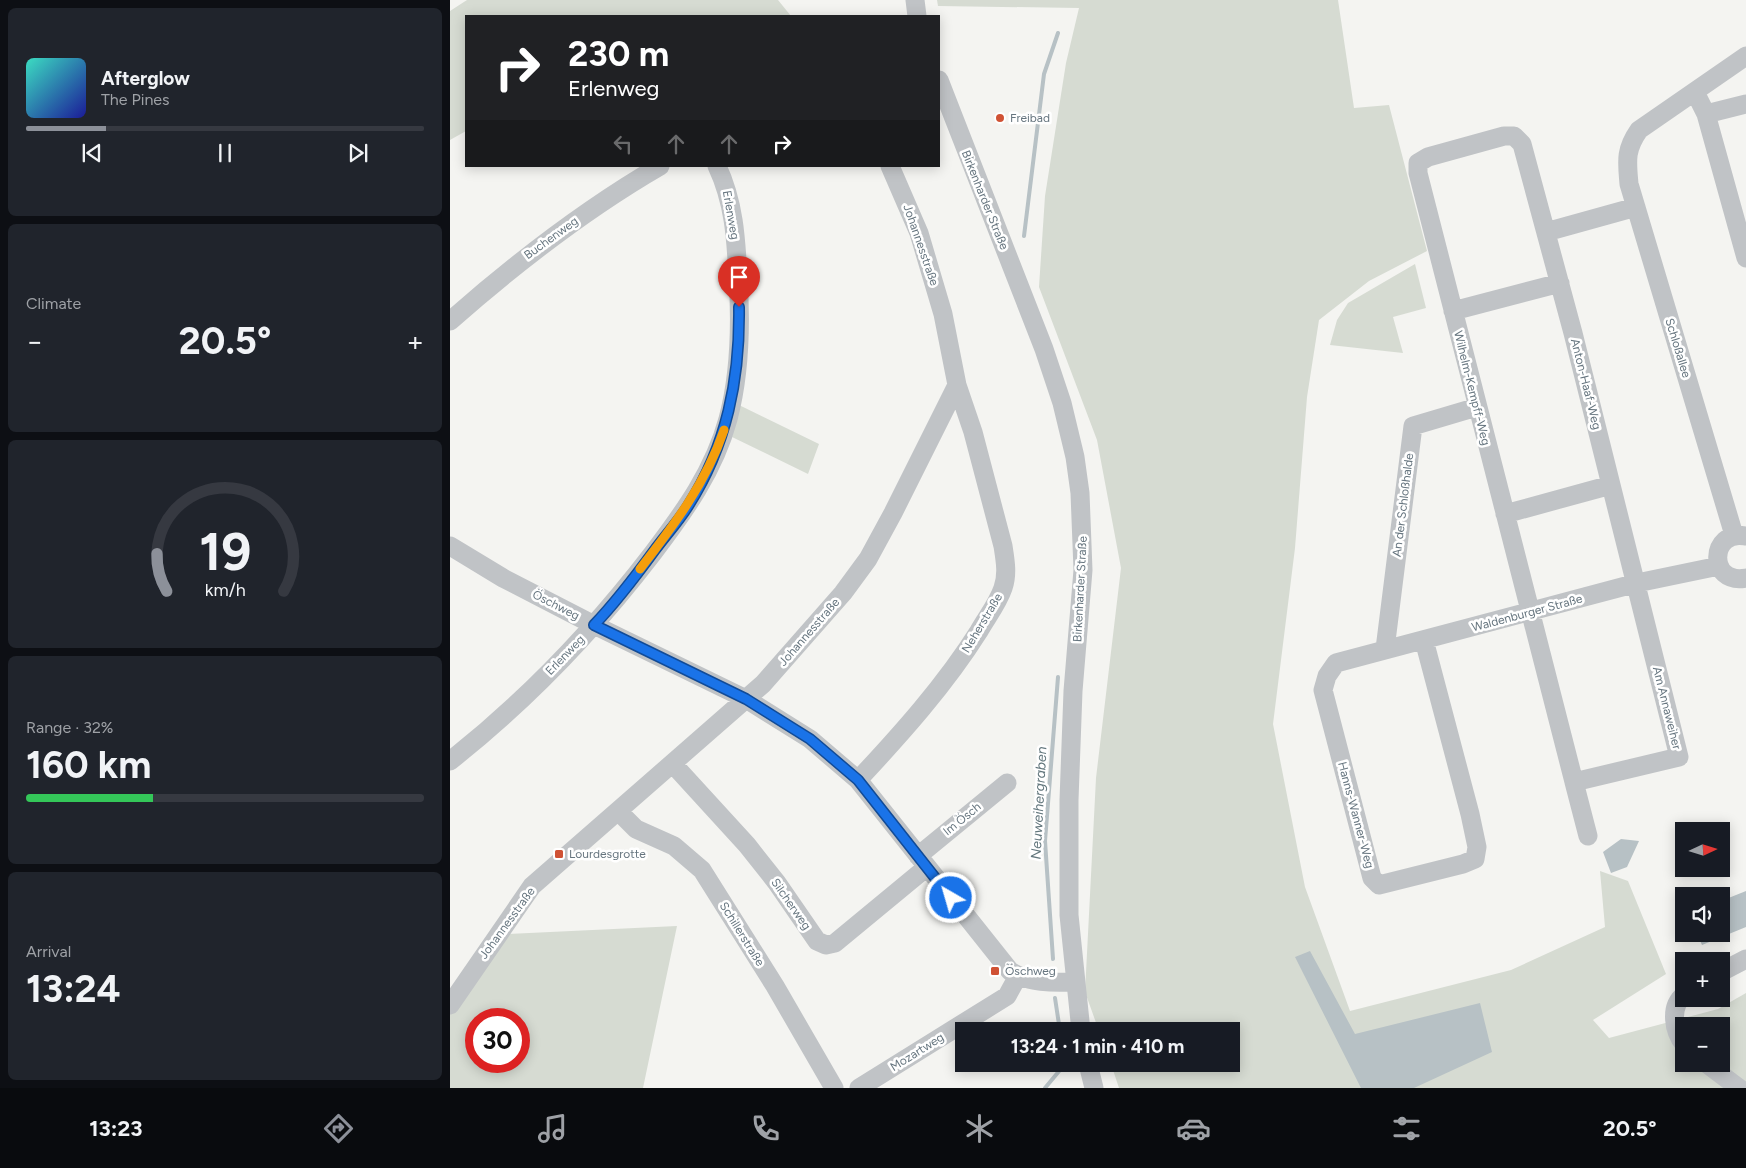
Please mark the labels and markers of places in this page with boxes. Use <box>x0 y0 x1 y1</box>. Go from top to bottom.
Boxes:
place label: Freibad <box>1010 111 1050 125</box>
marker: Freibad <box>994 112 1006 124</box>
pin <box>718 256 760 307</box>
place label: Lourdesgrotte <box>569 847 646 861</box>
marker: Lourdesgrotte <box>553 848 565 860</box>
place label: Öschweg <box>1005 964 1056 978</box>
marker: Öschweg <box>989 965 1001 977</box>

